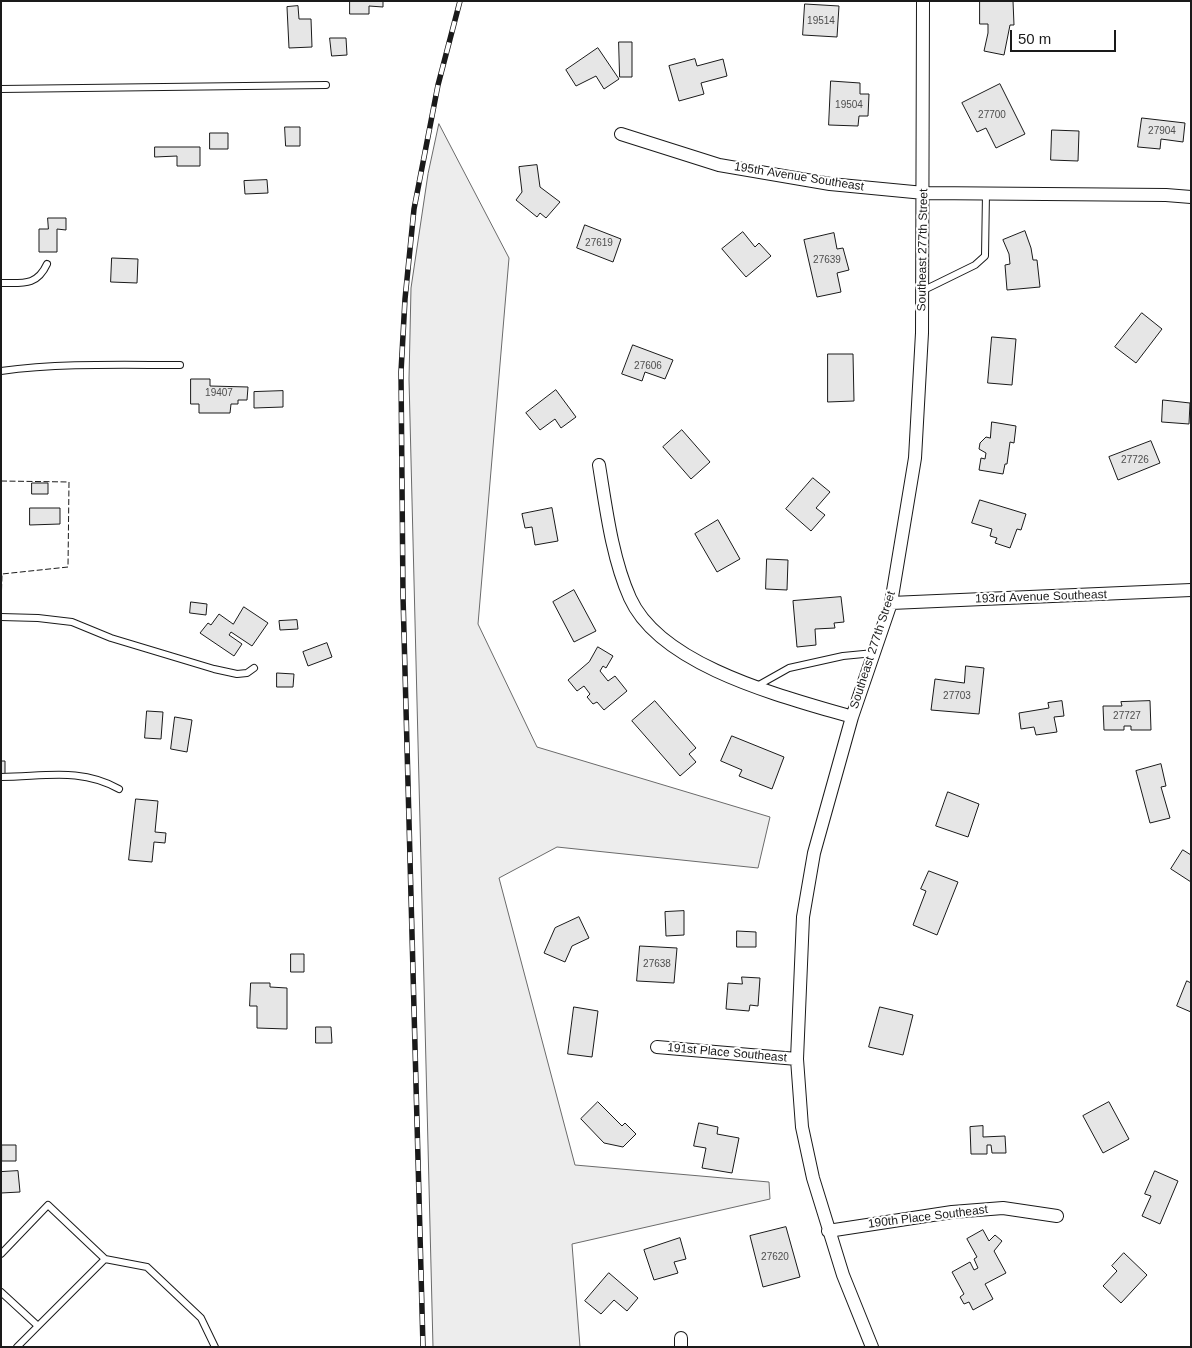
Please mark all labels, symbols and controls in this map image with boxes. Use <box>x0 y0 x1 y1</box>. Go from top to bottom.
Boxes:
house number: 19514 <box>807 15 835 27</box>
scale bar <box>1012 20 1118 52</box>
text: 50 m <box>1018 30 1051 47</box>
house number: 19504 <box>835 99 863 111</box>
house number: 27700 <box>978 109 1006 121</box>
house number: 27904 <box>1148 125 1176 137</box>
street label: 195th Avenue Southeast <box>733 160 865 194</box>
street label: Southeast 277th Street <box>915 189 931 311</box>
house number: 27619 <box>585 237 613 249</box>
house number: 27639 <box>813 254 841 266</box>
house number: 27606 <box>634 360 662 372</box>
house number: 19407 <box>205 387 233 399</box>
house number: 27726 <box>1121 454 1149 466</box>
street label: 193rd Avenue Southeast <box>975 588 1107 606</box>
street label: Southeast 277th Street <box>847 589 899 711</box>
house number: 27703 <box>943 690 971 702</box>
house number: 27727 <box>1113 710 1141 722</box>
house number: 27638 <box>643 958 671 970</box>
street label: 191st Place Southeast <box>667 1041 787 1065</box>
street label: 190th Place Southeast <box>867 1202 989 1232</box>
house number: 27620 <box>761 1251 789 1263</box>

